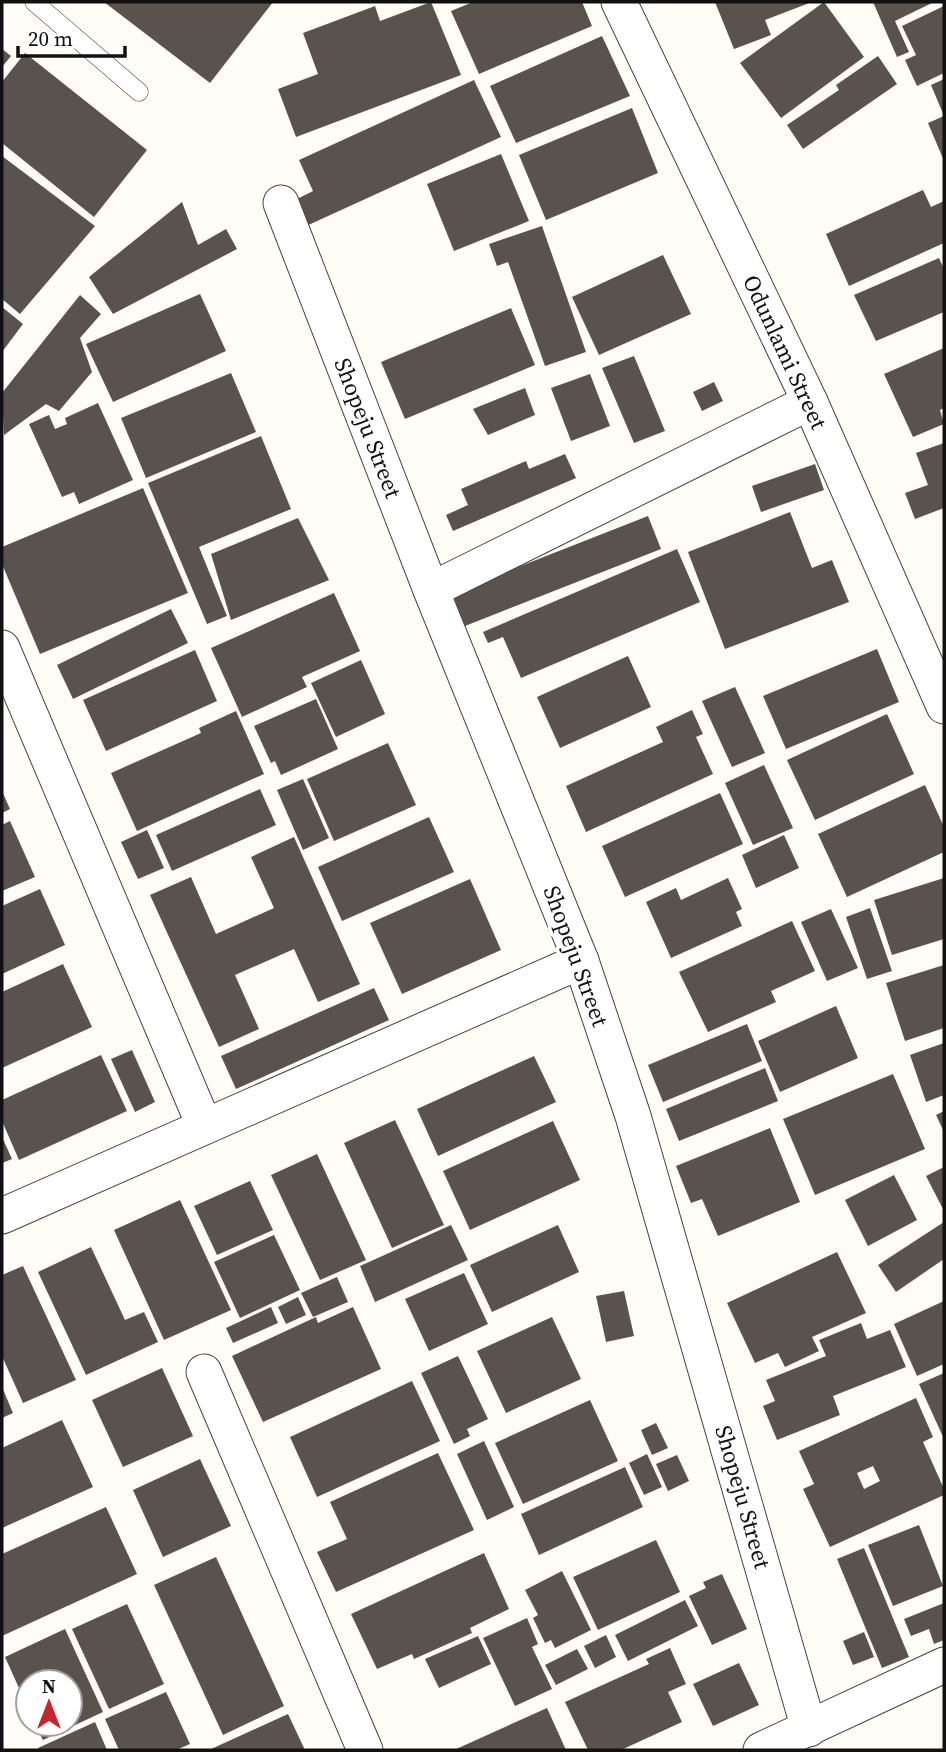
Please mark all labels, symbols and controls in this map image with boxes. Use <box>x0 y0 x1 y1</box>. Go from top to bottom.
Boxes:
scale bar <box>18 14 124 58</box>
text: 20 m <box>28 24 73 53</box>
street label: Odunlami Street <box>735 270 835 435</box>
street label: Shopeju Street <box>327 353 410 503</box>
street label: Shopeju Street <box>536 881 616 1031</box>
street label: Shopeju Street <box>707 1422 779 1573</box>
north arrow <box>14 1668 84 1738</box>
text: N <box>42 1673 56 1699</box>

